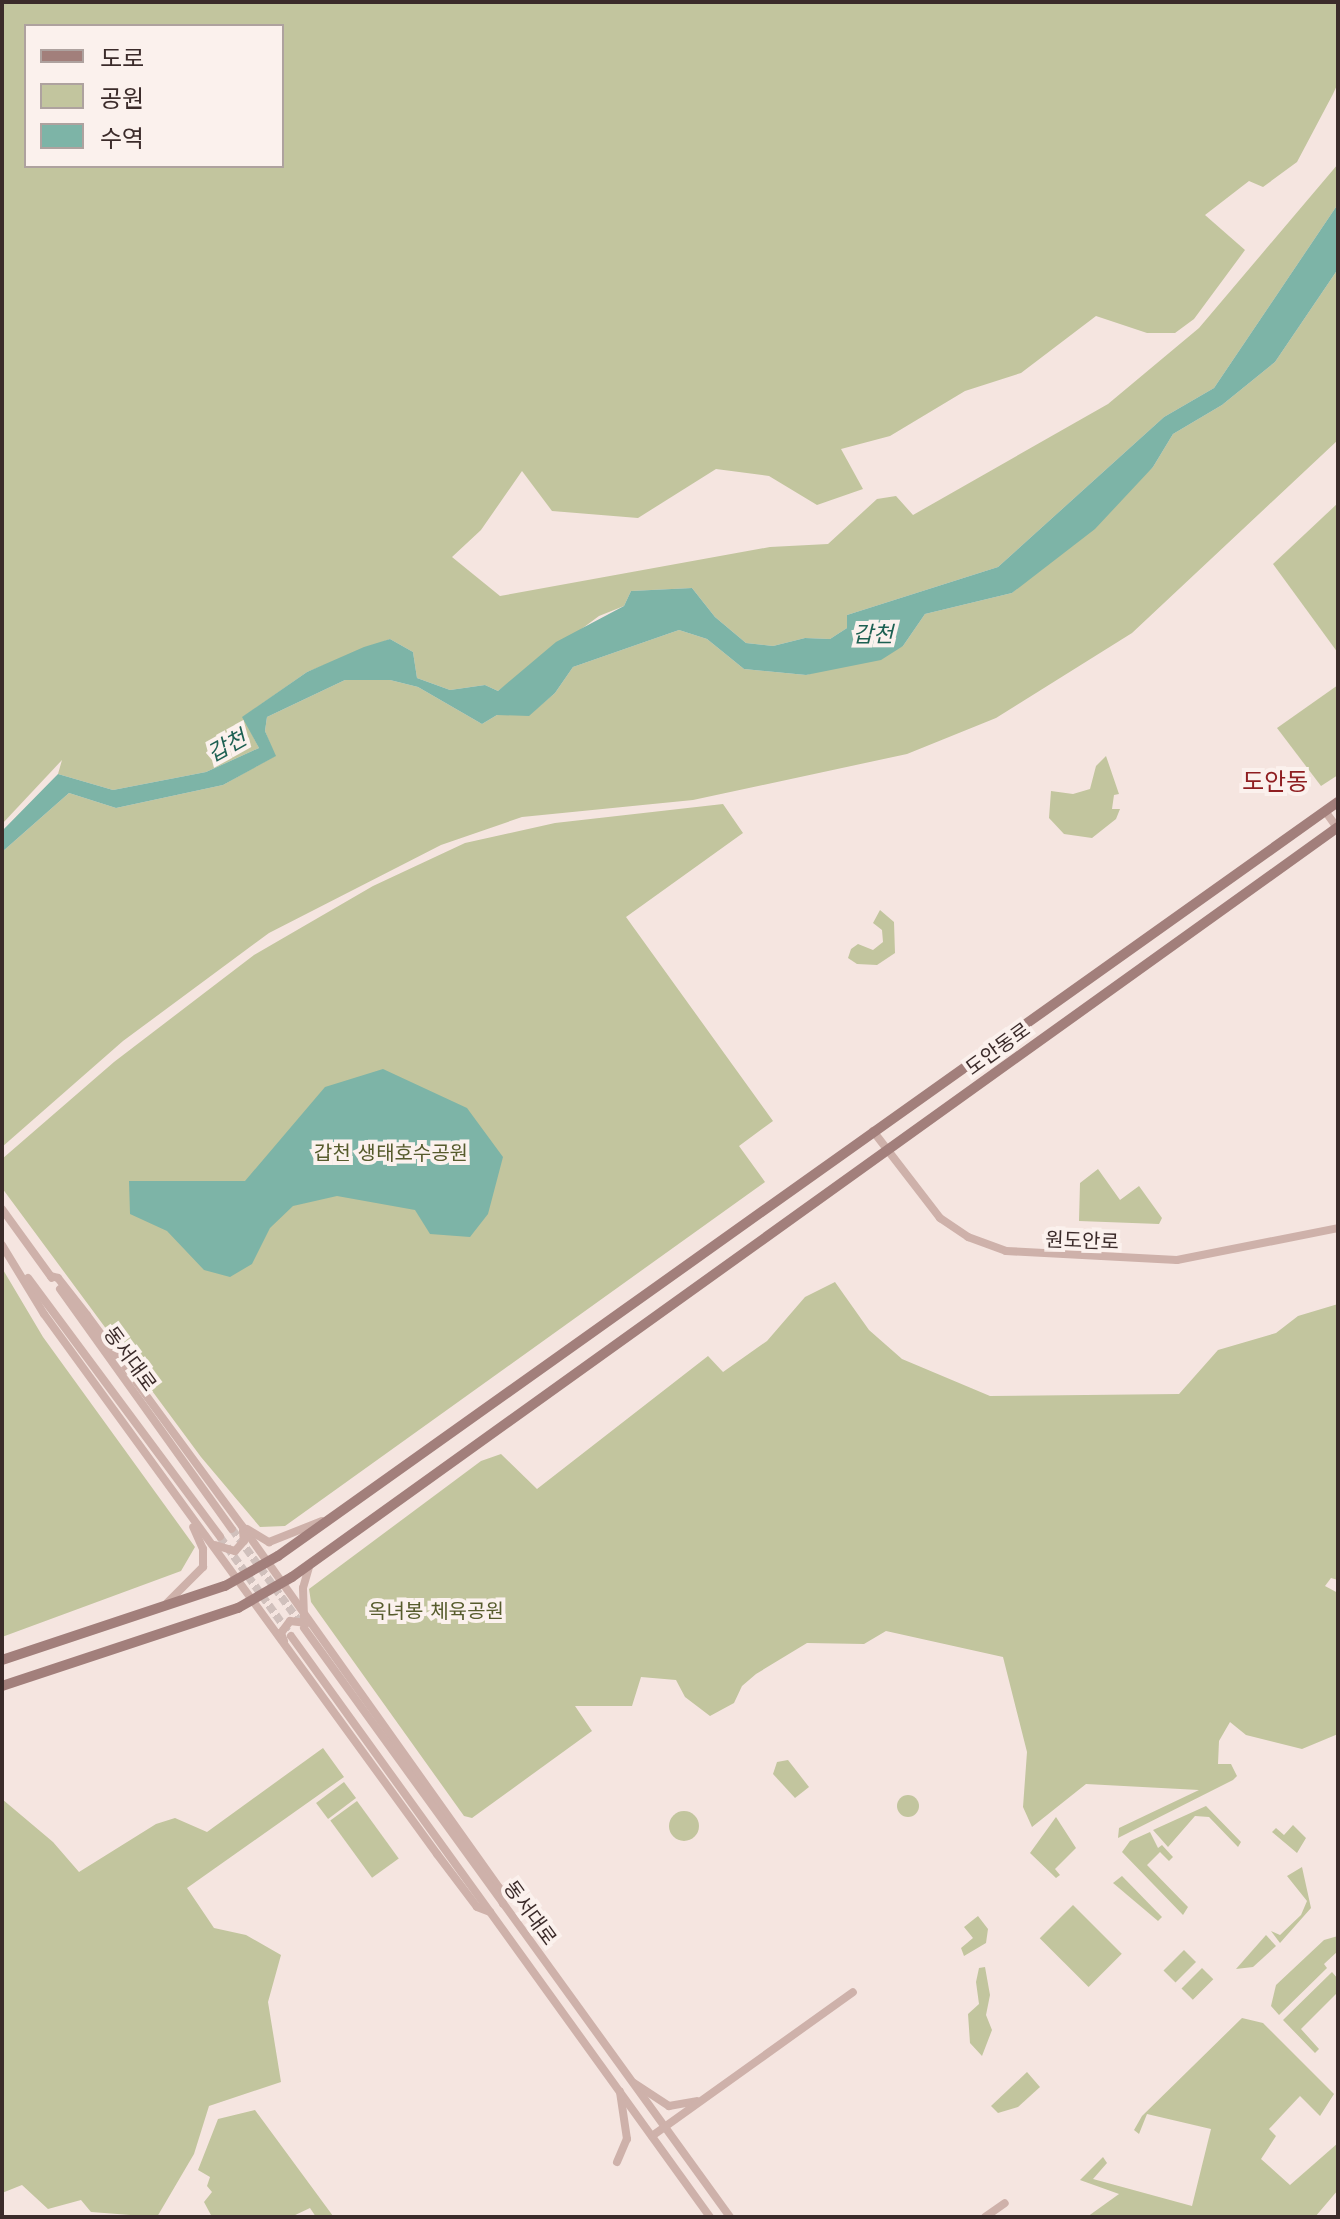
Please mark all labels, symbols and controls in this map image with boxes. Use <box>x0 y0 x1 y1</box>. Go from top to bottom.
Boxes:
legend <box>24 24 284 168</box>
text: 도로 <box>100 45 144 73</box>
text: 공원 <box>100 85 144 113</box>
text: 수역 <box>100 125 144 153</box>
water label: 갑천 <box>853 622 893 648</box>
water label: 갑천 <box>203 725 251 767</box>
district label: 도안동 <box>1242 769 1308 797</box>
street label: 도안동로 <box>961 1018 1035 1080</box>
park label: 갑천 생태호수공원 <box>314 1141 468 1165</box>
street label: 원도안로 <box>1045 1228 1119 1254</box>
street label: 동서대로 <box>99 1322 161 1396</box>
park label: 옥녀봉 체육공원 <box>368 1599 504 1623</box>
street label: 동서대로 <box>499 1876 561 1950</box>

